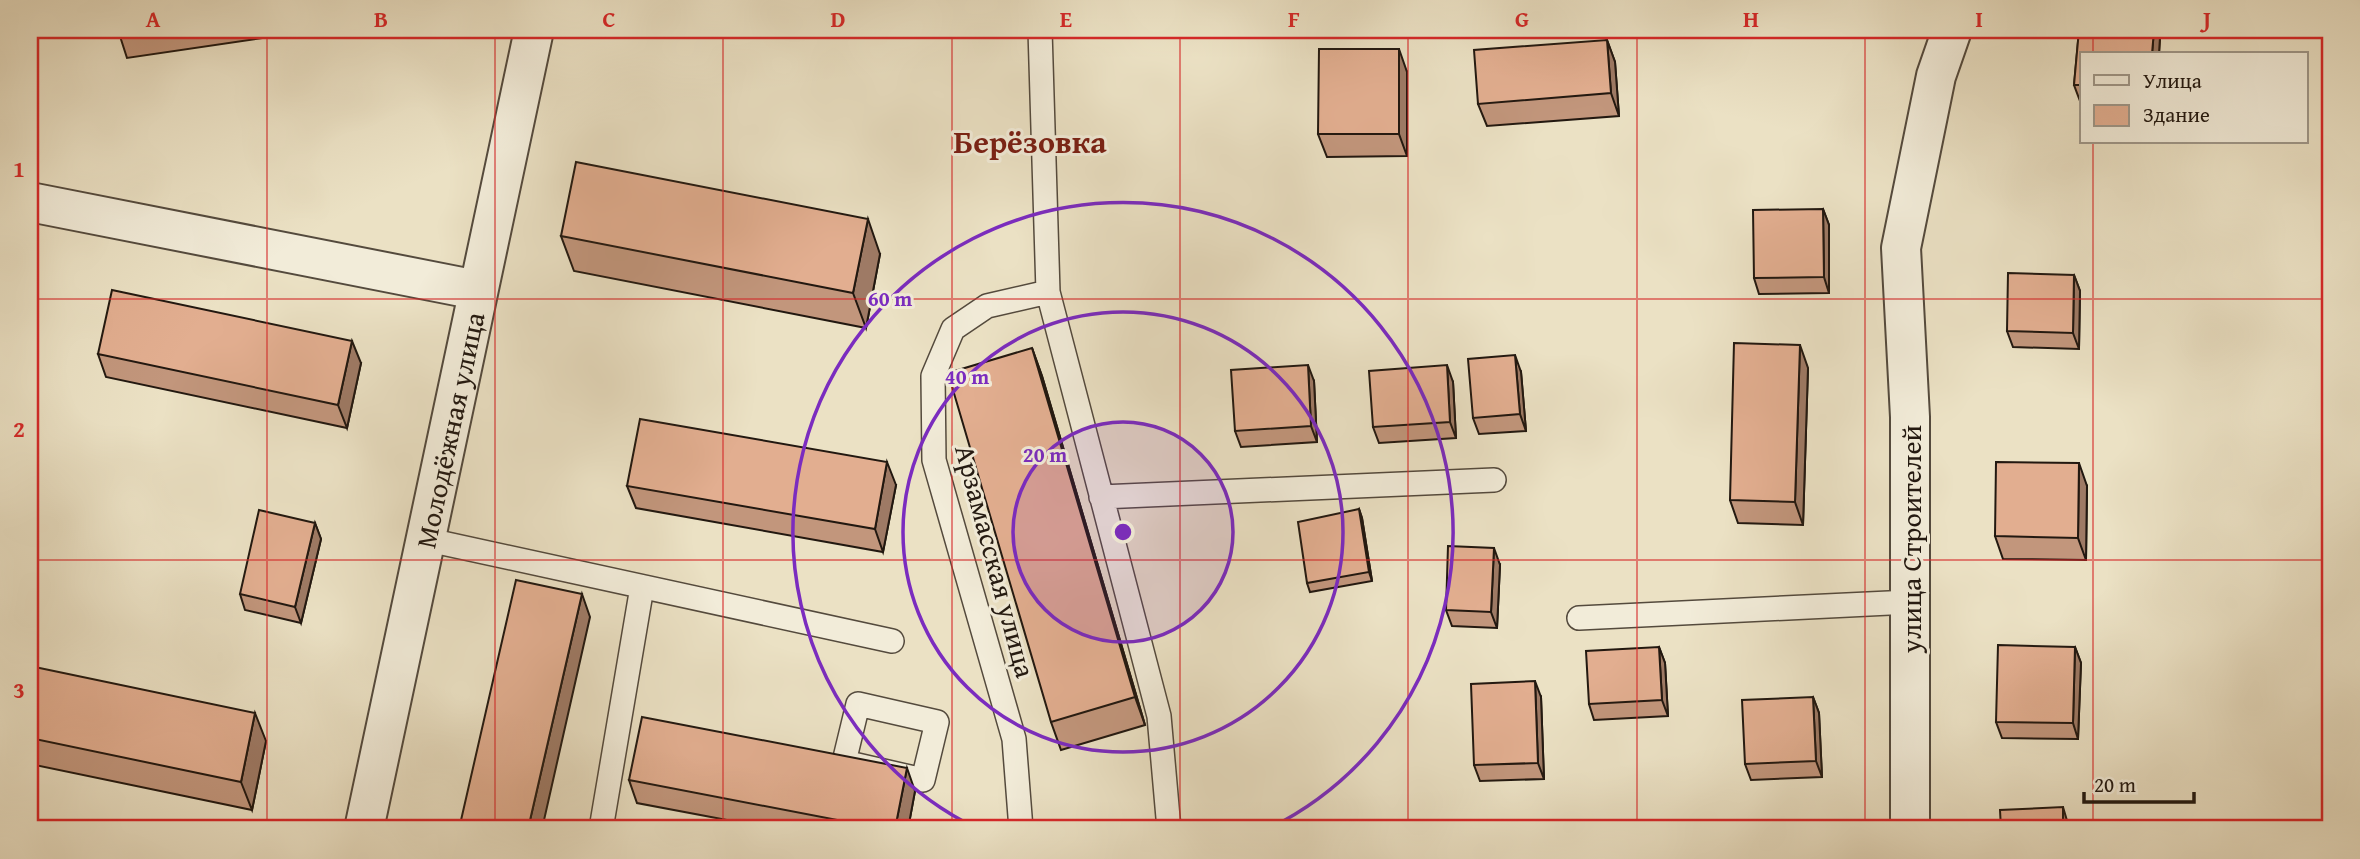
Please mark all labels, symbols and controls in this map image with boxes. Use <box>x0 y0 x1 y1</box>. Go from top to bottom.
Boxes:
text: A <box>146 2 161 35</box>
text: B <box>374 2 388 35</box>
text: C <box>602 2 616 35</box>
text: D <box>831 2 846 35</box>
text: E <box>1060 2 1072 35</box>
text: F <box>1288 2 1300 35</box>
text: G <box>1515 2 1529 35</box>
text: H <box>1743 2 1759 35</box>
text: I <box>1975 2 1983 35</box>
text: J <box>2199 2 2211 35</box>
legend <box>2080 52 2308 144</box>
text: Улица <box>2143 65 2202 96</box>
text: Здание <box>2143 99 2210 130</box>
district label: Берёзовка <box>953 118 1107 165</box>
text: 1 <box>13 152 25 185</box>
text: 60 m <box>868 283 912 314</box>
street label: Молодёжная улица <box>404 307 494 552</box>
text: 40 m <box>945 361 989 392</box>
text: 2 <box>13 412 25 445</box>
street label: улица Строителей <box>1890 425 1931 654</box>
text: 20 m <box>1023 439 1067 470</box>
street label: Арзамасская улица <box>945 440 1047 683</box>
centre of rings <box>1111 520 1135 544</box>
text: 3 <box>13 673 25 706</box>
scale bar <box>2084 761 2194 805</box>
text: 20 m <box>2094 769 2136 800</box>

